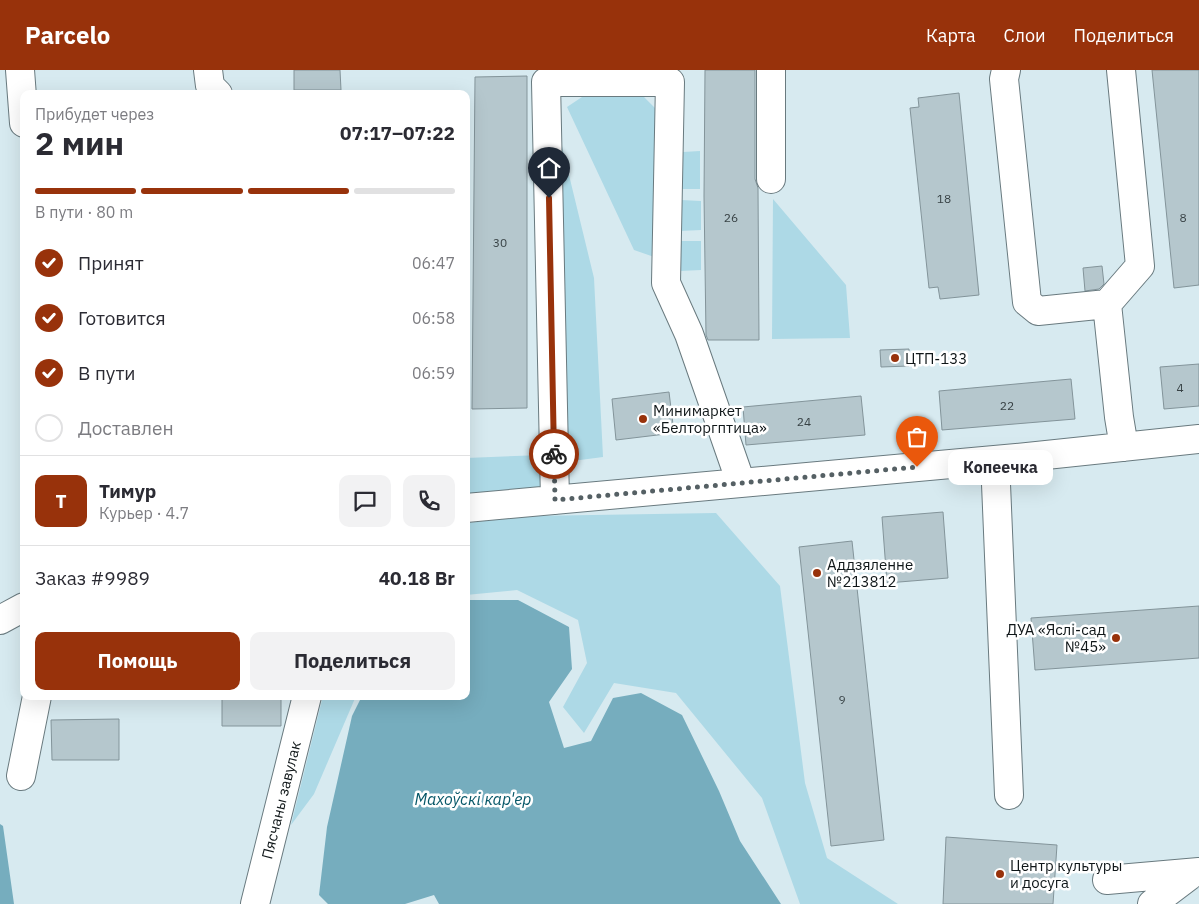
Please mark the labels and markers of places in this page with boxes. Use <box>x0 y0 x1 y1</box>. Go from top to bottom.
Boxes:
pin <box>528 147 570 198</box>
place label: ЦТП-133 <box>905 349 967 368</box>
marker: ЦТП-133 <box>889 352 901 364</box>
place label: Минимаркет «Белторгптица» <box>653 401 767 437</box>
marker: Минимаркет «Белторгптица» <box>637 413 649 425</box>
pin <box>896 416 938 467</box>
callout: Копеечка <box>947 450 1052 484</box>
place label: Аддзяленне №213812 <box>827 555 913 591</box>
marker: Аддзяленне №213812 <box>811 567 823 579</box>
place label: ДУА «Яслі-сад №45» <box>1007 620 1106 656</box>
marker: ДУА «Яслі-сад №45» <box>1110 632 1122 644</box>
place label: Центр культуры и досуга <box>1010 856 1122 892</box>
marker: Центр культуры и досуга <box>994 868 1006 880</box>

